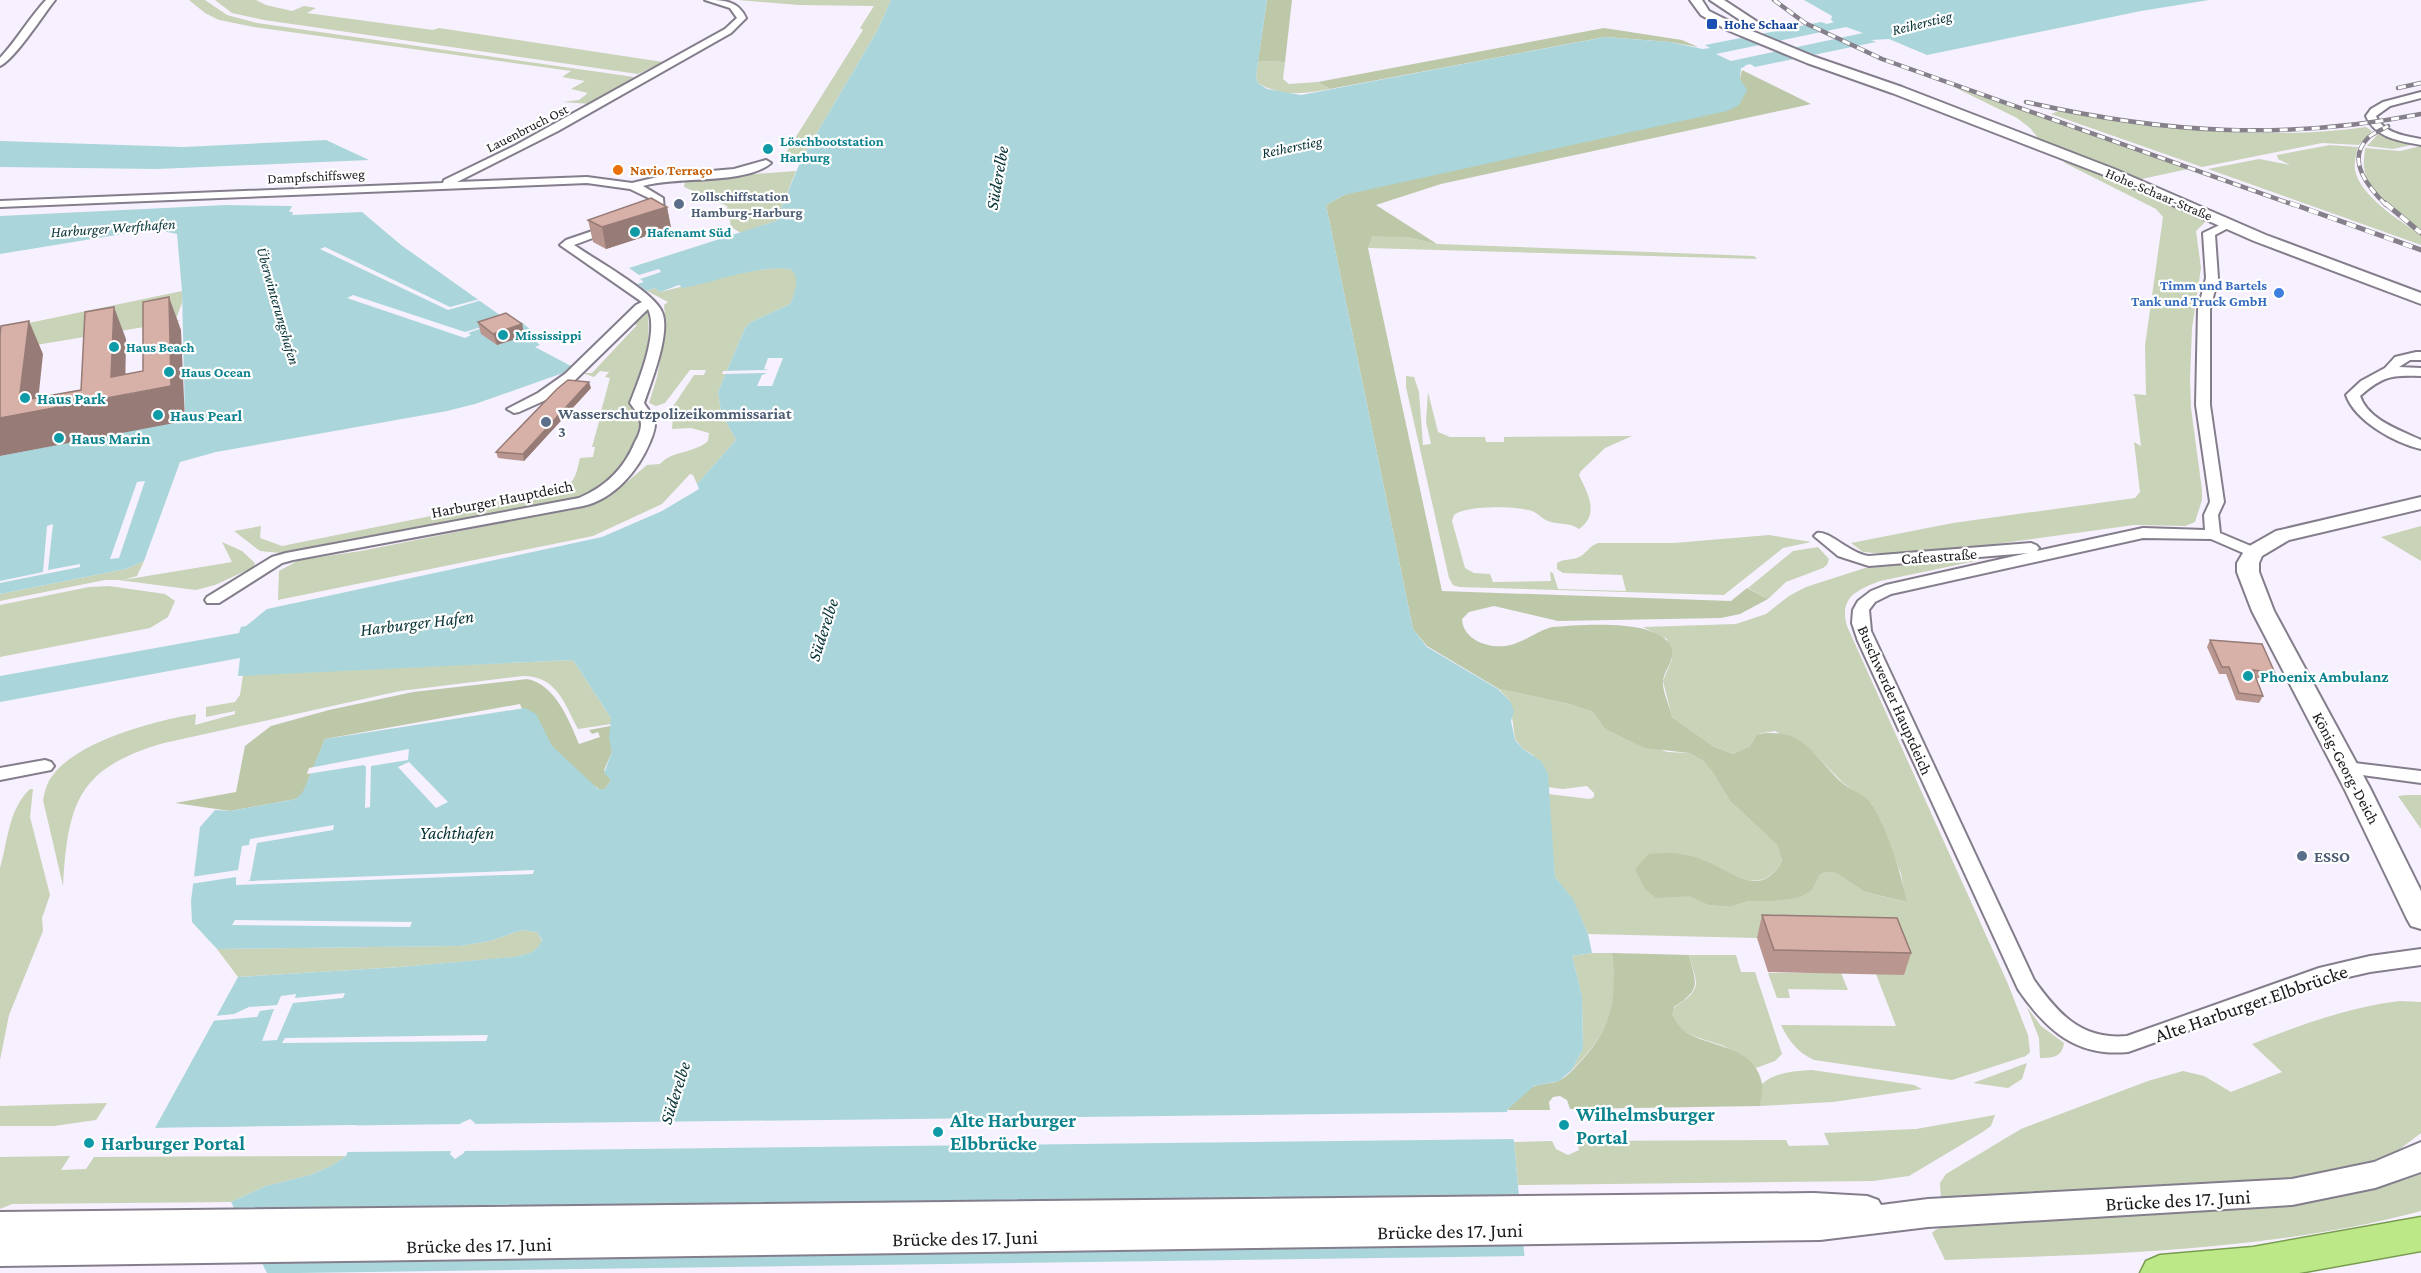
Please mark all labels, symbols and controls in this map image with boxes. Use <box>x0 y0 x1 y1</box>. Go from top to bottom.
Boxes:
water label: Reiherstieg <box>1890 8 1954 39</box>
place label: Hohe Schaar <box>1724 16 1799 32</box>
marker: Hohe Schaar <box>1705 17 1719 31</box>
street label: Lauenbruch Ost <box>483 100 571 155</box>
place label: Löschbootstation Harburg <box>780 133 884 165</box>
water label: Reiherstieg <box>1260 133 1324 162</box>
marker: Löschbootstation Harburg <box>761 142 775 156</box>
water label: Süderelbe <box>982 144 1012 212</box>
place label: Navio Terraço <box>630 162 713 178</box>
marker: Navio Terraço <box>611 163 625 177</box>
street label: Hohe-Schaar-Straße <box>2103 164 2215 224</box>
street label: Dampfschiffsweg <box>267 165 365 187</box>
place label: Zollschiffstation Hamburg-Harburg <box>691 188 803 220</box>
marker: Zollschiffstation Hamburg-Harburg <box>672 197 686 211</box>
water label: Harburger Werfthafen <box>50 216 176 241</box>
place label: Hafenamt Süd <box>647 224 732 240</box>
marker: Hafenamt Süd <box>628 225 642 239</box>
water label: Überwinterungshafen <box>253 245 303 367</box>
place label: Timm und Bartels Tank und Truck GmbH <box>2131 277 2267 309</box>
marker: Timm und Bartels Tank und Truck GmbH <box>2272 286 2286 300</box>
place label: Mississippi <box>515 327 582 343</box>
marker: Mississippi <box>496 328 510 342</box>
place label: Haus Beach <box>126 339 195 355</box>
marker: Haus Beach <box>107 340 121 354</box>
place label: Haus Ocean <box>181 364 251 380</box>
marker: Haus Ocean <box>162 365 176 379</box>
place label: Haus Park <box>37 390 106 407</box>
marker: Haus Park <box>18 391 32 405</box>
place label: Wasserschutzpolizeikommissariat 3 <box>557 405 792 440</box>
place label: Haus Pearl <box>170 407 242 424</box>
marker: Haus Pearl <box>151 408 165 422</box>
marker: Wasserschutzpolizeikommissariat 3 <box>539 415 553 429</box>
place label: Haus Marin <box>71 430 150 447</box>
marker: Haus Marin <box>52 431 66 445</box>
street label: Harburger Hauptdeich <box>430 477 575 522</box>
street label: Cafeastraße <box>1900 545 1978 567</box>
water label: Süderelbe <box>804 596 843 664</box>
water label: Harburger Hafen <box>359 606 475 640</box>
street label: Buschwerder Hauptdeich <box>1853 623 1936 778</box>
place label: Phoenix Ambulanz <box>2260 668 2389 685</box>
marker: Phoenix Ambulanz <box>2241 669 2255 683</box>
street label: König-Georg-Deich <box>2308 709 2383 828</box>
water label: Yachthafen <box>420 823 494 843</box>
place label: ESSO <box>2314 848 2350 865</box>
marker: ESSO <box>2295 849 2309 863</box>
street label: Alte Harburger Elbbrücke <box>2152 960 2351 1047</box>
water label: Süderelbe <box>656 1059 695 1127</box>
place label: Wilhelmsburger Portal <box>1575 1103 1715 1148</box>
place label: Alte Harburger Elbbrücke <box>949 1109 1076 1154</box>
marker: Wilhelmsburger Portal <box>1557 1118 1571 1132</box>
marker: Alte Harburger Elbbrücke <box>931 1125 945 1139</box>
place label: Harburger Portal <box>101 1132 245 1154</box>
marker: Harburger Portal <box>82 1136 96 1150</box>
street label: Brücke des 17. Juni <box>2105 1185 2251 1216</box>
street label: Brücke des 17. Juni <box>1377 1219 1523 1244</box>
street label: Brücke des 17. Juni <box>892 1226 1038 1251</box>
street label: Brücke des 17. Juni <box>406 1233 552 1258</box>

